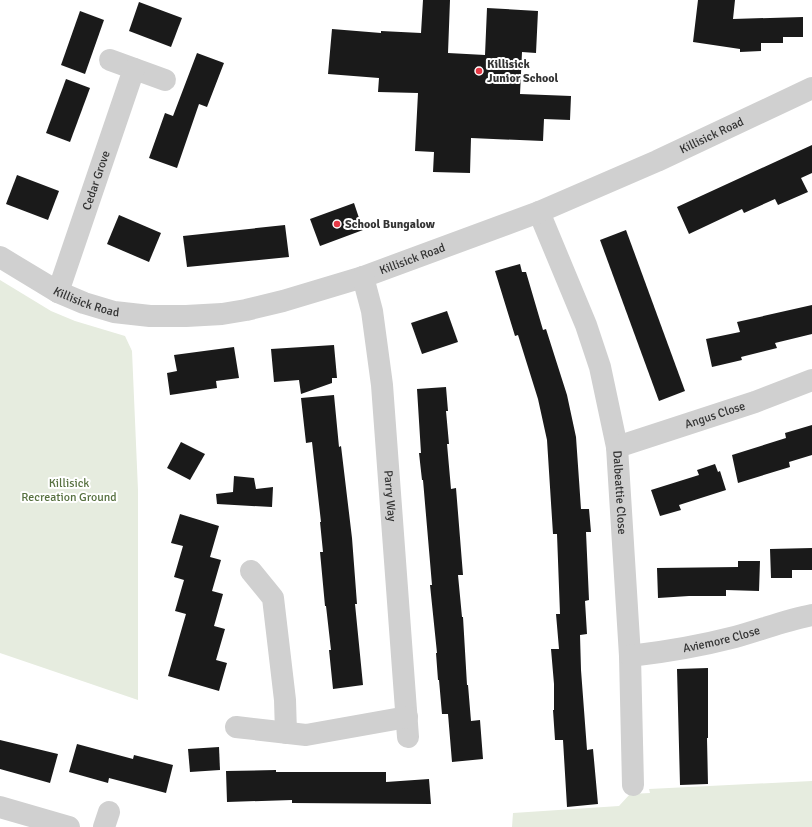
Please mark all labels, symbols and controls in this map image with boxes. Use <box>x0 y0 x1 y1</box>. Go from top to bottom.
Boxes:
place label: Killisick Junior School <box>487 57 558 86</box>
marker: Killisick Junior School <box>474 66 484 76</box>
street label: Killisick Road <box>677 114 746 157</box>
street label: Cedar Grove <box>79 149 114 212</box>
place label: School Bungalow <box>345 217 436 232</box>
marker: School Bungalow <box>332 219 342 229</box>
street label: Killisick Road <box>377 240 447 278</box>
street label: Killisick Road <box>50 284 120 321</box>
street label: Angus Close <box>683 399 747 432</box>
street label: Dalbeattie Close <box>609 450 629 535</box>
street label: Parry Way <box>380 470 399 522</box>
park label: Killisick Recreation Ground <box>21 476 117 505</box>
street label: Aviemore Close <box>682 623 762 656</box>

